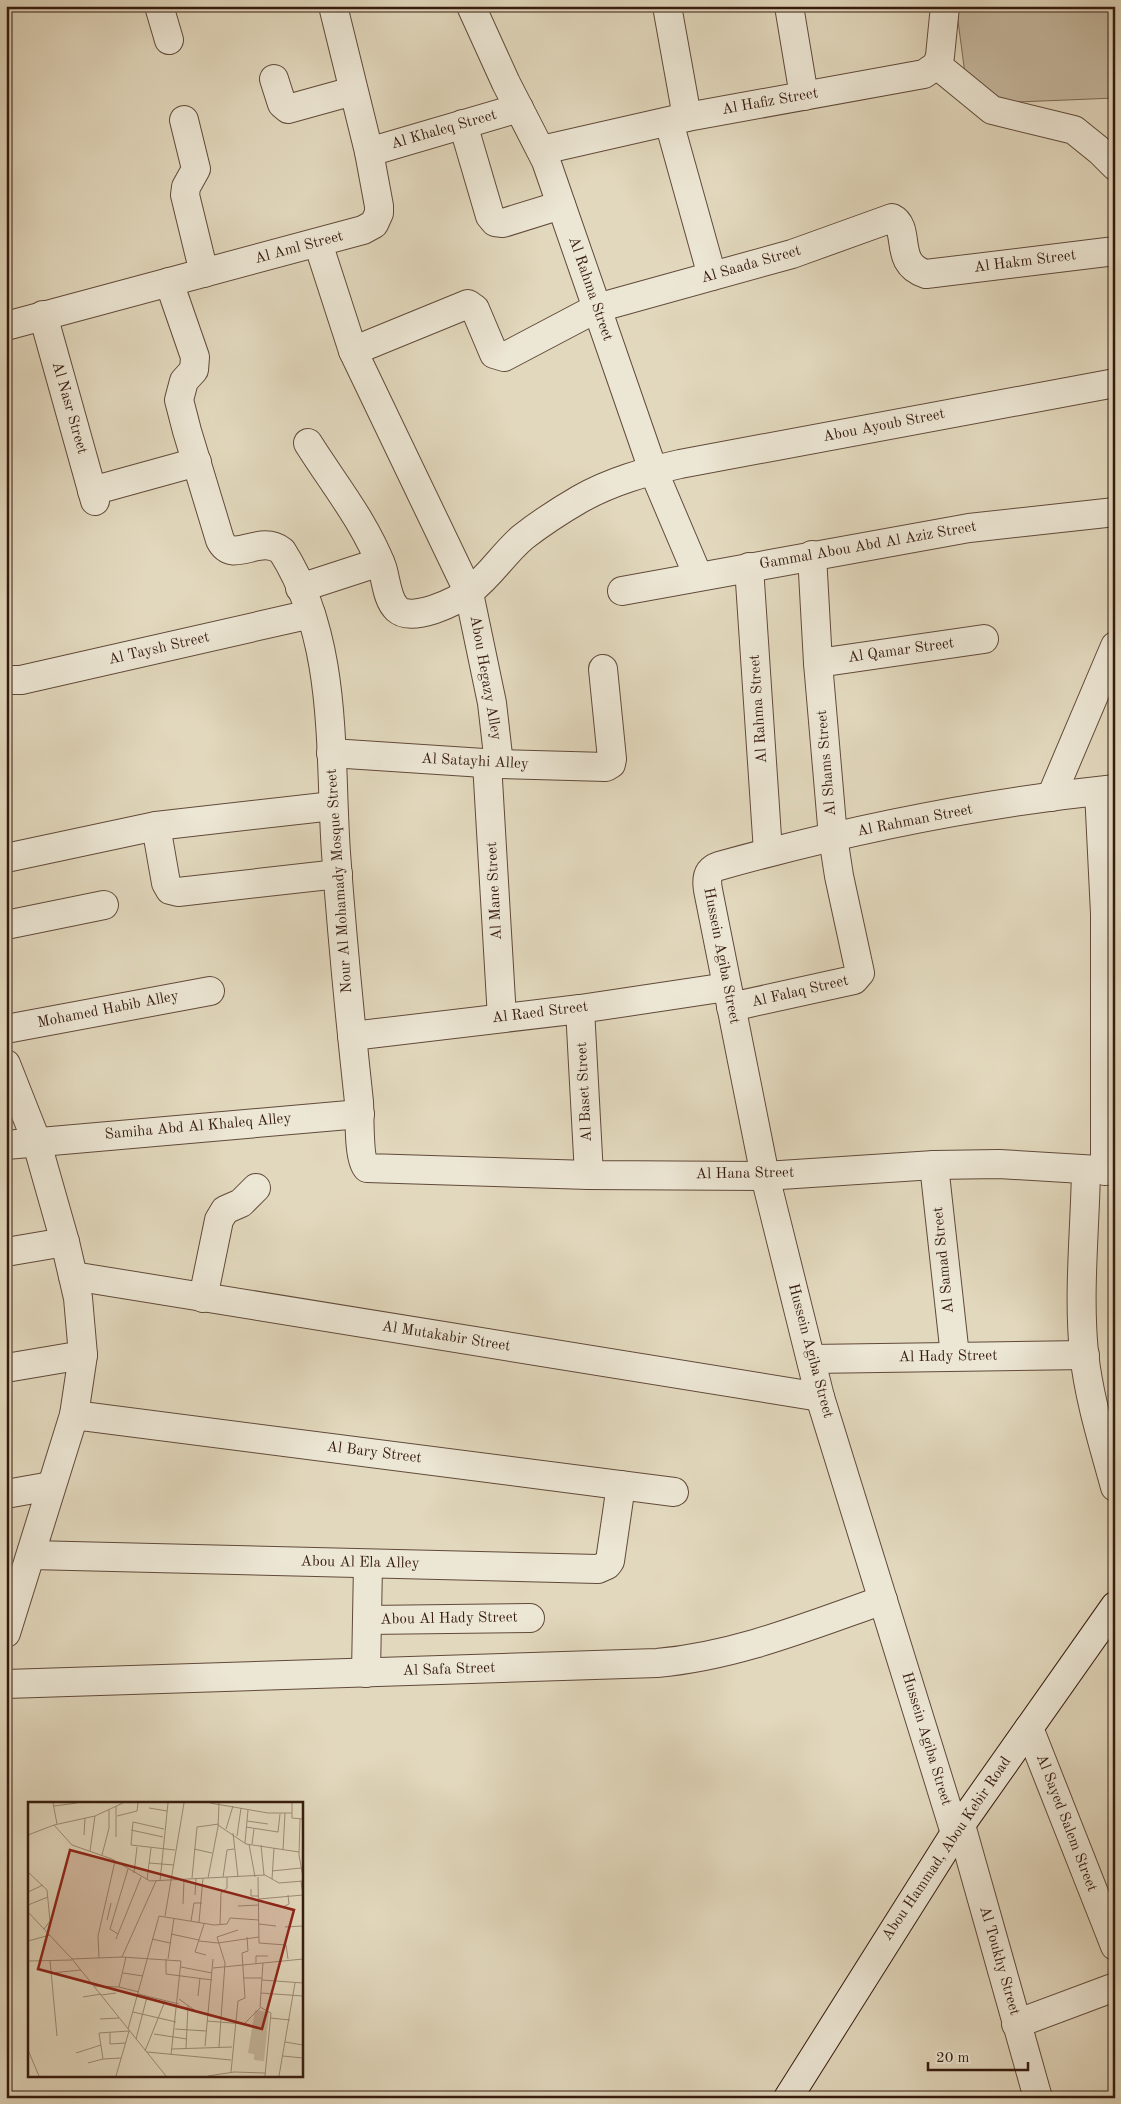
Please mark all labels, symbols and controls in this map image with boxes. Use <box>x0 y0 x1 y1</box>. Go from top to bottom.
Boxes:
street label: Al Hafiz Street <box>721 86 819 118</box>
street label: Al Khaleq Street <box>390 108 498 152</box>
street label: Al Aml Street <box>253 229 345 267</box>
street label: Al Rahma Street <box>565 235 615 343</box>
street label: Al Saada Street <box>699 244 803 286</box>
street label: Al Hakm Street <box>973 248 1077 276</box>
street label: Al Nasr Street <box>49 360 89 456</box>
street label: Abou Ayoub Street <box>822 407 946 445</box>
street label: Gammal Abou Abd Al Aziz Street <box>758 520 978 572</box>
street label: Abou Hegazy Alley <box>467 615 503 741</box>
street label: Al Taysh Street <box>107 630 211 668</box>
street label: Al Qamar Street <box>847 636 955 666</box>
street label: Al Rahma Street <box>748 654 770 764</box>
street label: Al Shams Street <box>815 709 839 817</box>
street label: Al Satayhi Alley <box>421 752 529 772</box>
street label: Nour Al Mohamady Mosque Street <box>325 768 355 994</box>
street label: Al Rahman Street <box>856 802 974 840</box>
street label: Al Mane Street <box>485 841 505 941</box>
street label: Hussein Agiba Street <box>700 886 742 1026</box>
street label: Al Falaq Street <box>750 974 850 1010</box>
street label: Mohamed Habib Alley <box>36 989 180 1031</box>
street label: Al Raed Street <box>491 1000 589 1026</box>
street label: Al Baset Street <box>575 1042 595 1142</box>
street label: Samiha Abd Al Khaleq Alley <box>104 1111 292 1143</box>
street label: Al Hana Street <box>696 1166 794 1182</box>
street label: Al Samad Street <box>931 1206 957 1314</box>
street label: Hussein Agiba Street <box>785 1282 835 1420</box>
street label: Al Mutakabir Street <box>381 1319 511 1355</box>
street label: Al Hady Street <box>899 1349 997 1365</box>
street label: Al Bary Street <box>326 1440 422 1466</box>
street label: Abou Al Ela Alley <box>300 1554 420 1572</box>
street label: Abou Al Hady Street <box>380 1610 518 1628</box>
street label: Al Safa Street <box>402 1661 496 1679</box>
street label: Hussein Agiba Street <box>899 1670 953 1808</box>
street label: Al Sayed Salem Street <box>1033 1752 1099 1894</box>
street label: Abou Hammad, Abou Kebir Road <box>880 1754 1014 1944</box>
inset map <box>28 1802 302 2076</box>
street label: Al Toukhy Street <box>976 1905 1022 2017</box>
scale bar <box>928 2039 1028 2071</box>
text: 20 m <box>936 2051 970 2066</box>

